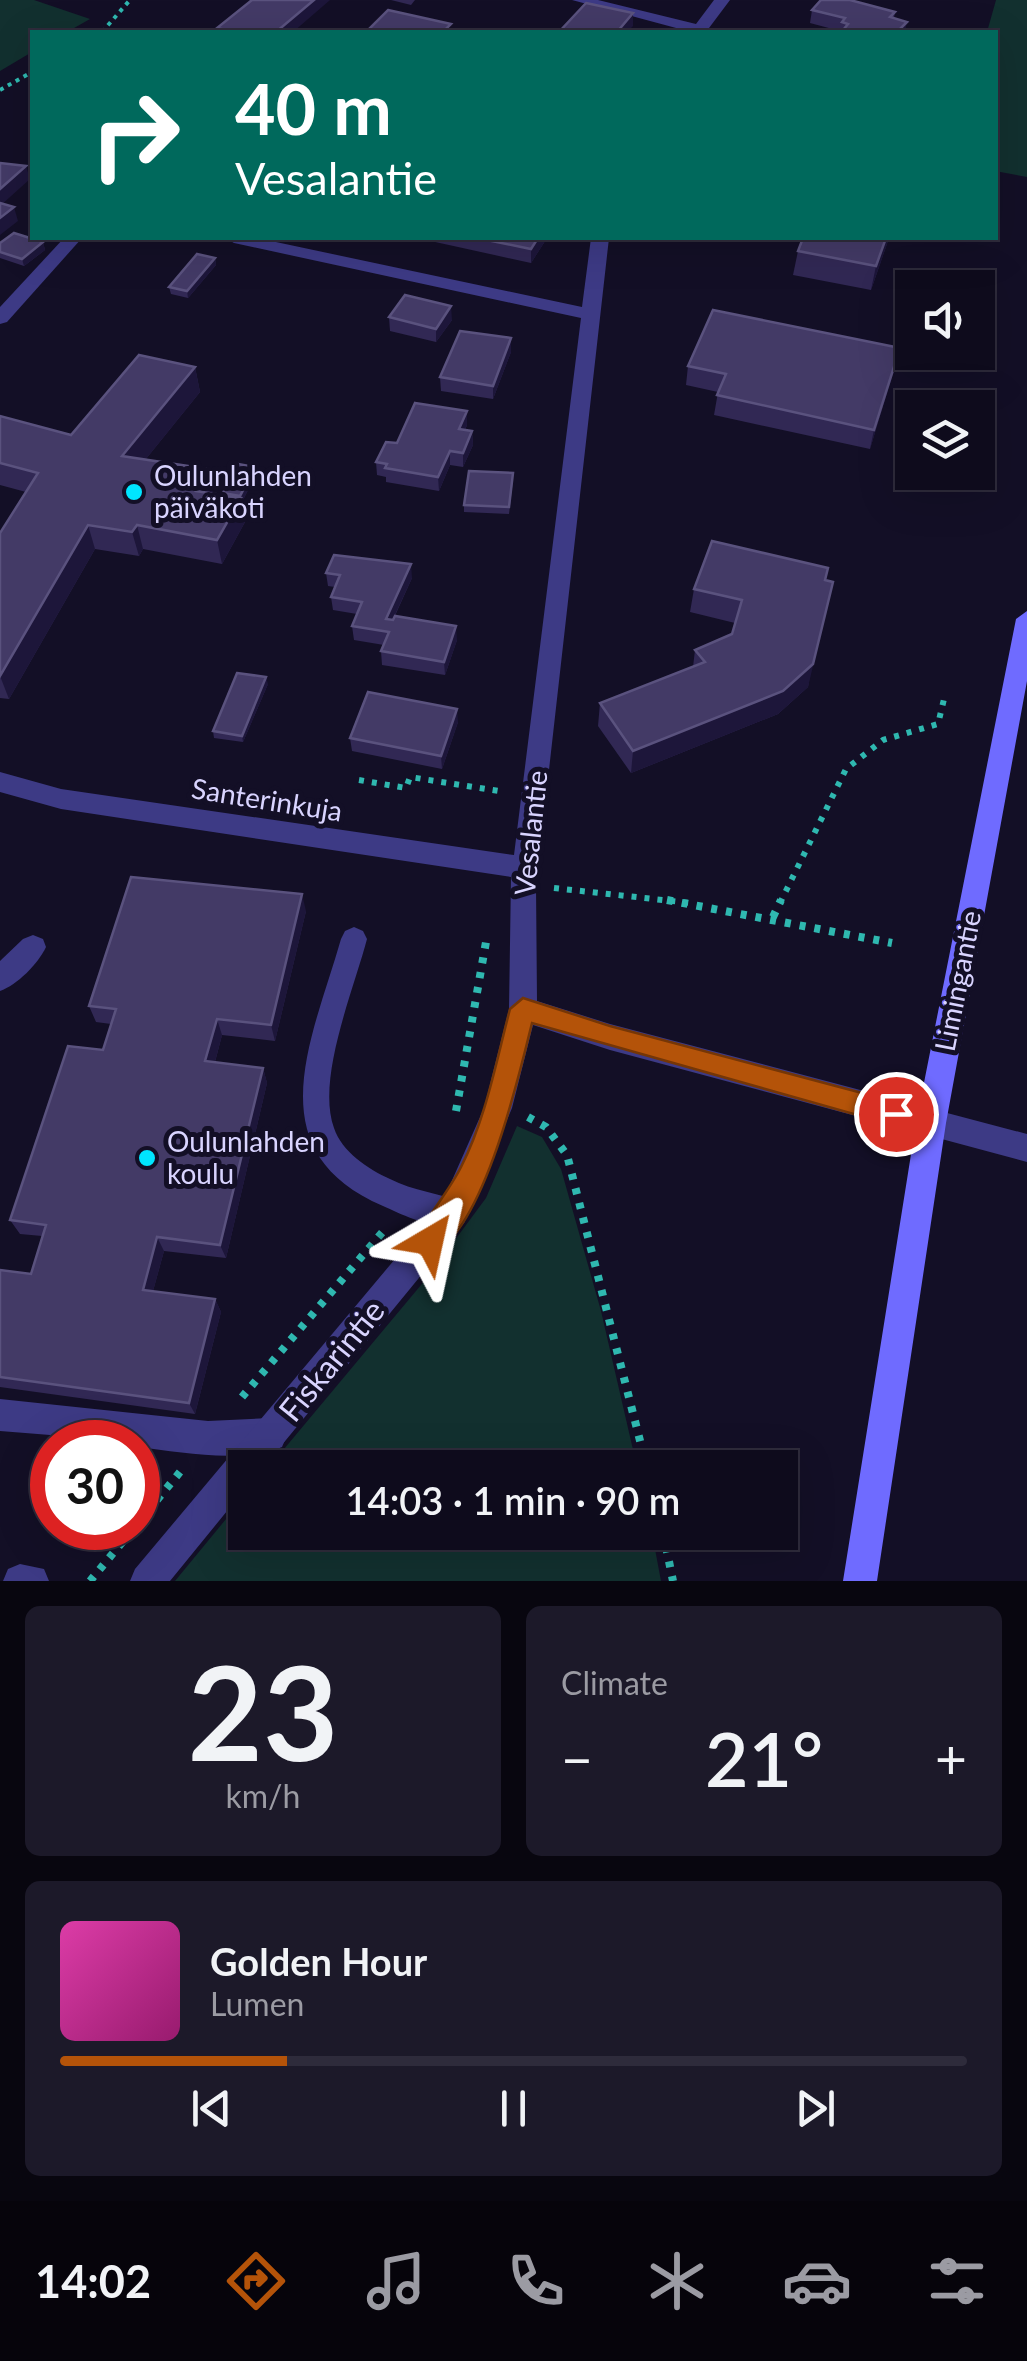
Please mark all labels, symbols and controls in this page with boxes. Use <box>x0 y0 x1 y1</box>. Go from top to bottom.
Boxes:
text: 40 m <box>235 66 392 150</box>
icon: right <box>70 70 200 200</box>
text: Vesalantie <box>235 151 437 205</box>
map controls <box>895 270 995 490</box>
button: sound <box>895 270 995 370</box>
button: layers <box>895 390 995 490</box>
place label: Oulunlahden päiväkoti <box>154 458 312 524</box>
marker: Oulunlahden päiväkoti <box>123 481 145 503</box>
street label: Vesalantie <box>507 769 553 897</box>
street label: Santerinkuja <box>189 770 345 828</box>
street label: Limingantie <box>927 908 987 1054</box>
pin <box>854 1072 939 1157</box>
icon: arrive <box>869 1087 924 1142</box>
place label: Oulunlahden koulu <box>167 1124 325 1190</box>
marker: Oulunlahden koulu <box>136 1147 158 1169</box>
position arrow <box>378 1189 482 1293</box>
street label: Fiskarintie <box>270 1291 392 1429</box>
speed limit sign: 30 <box>30 1420 160 1550</box>
text: 14:03 · 1 min · 90 m <box>346 1477 680 1523</box>
text: 23 <box>188 1633 338 1789</box>
text: Climate <box>561 1663 668 1702</box>
text: 21° <box>705 1713 823 1803</box>
text: − <box>561 1725 593 1791</box>
text: + <box>935 1725 967 1791</box>
text: km/h <box>226 1776 300 1815</box>
text: Golden Hour <box>210 1938 427 1984</box>
text: Lumen <box>210 1984 304 2023</box>
icon: previous <box>184 2081 239 2136</box>
icon: pause <box>486 2081 541 2136</box>
icon: next <box>788 2081 843 2136</box>
icon: directions <box>221 2246 291 2316</box>
icon: music <box>361 2246 431 2316</box>
icon: phone <box>501 2246 571 2316</box>
icon: climate <box>642 2246 712 2316</box>
icon: car <box>782 2246 852 2316</box>
icon: filters <box>922 2246 992 2316</box>
text: 14:02 <box>35 2254 151 2308</box>

